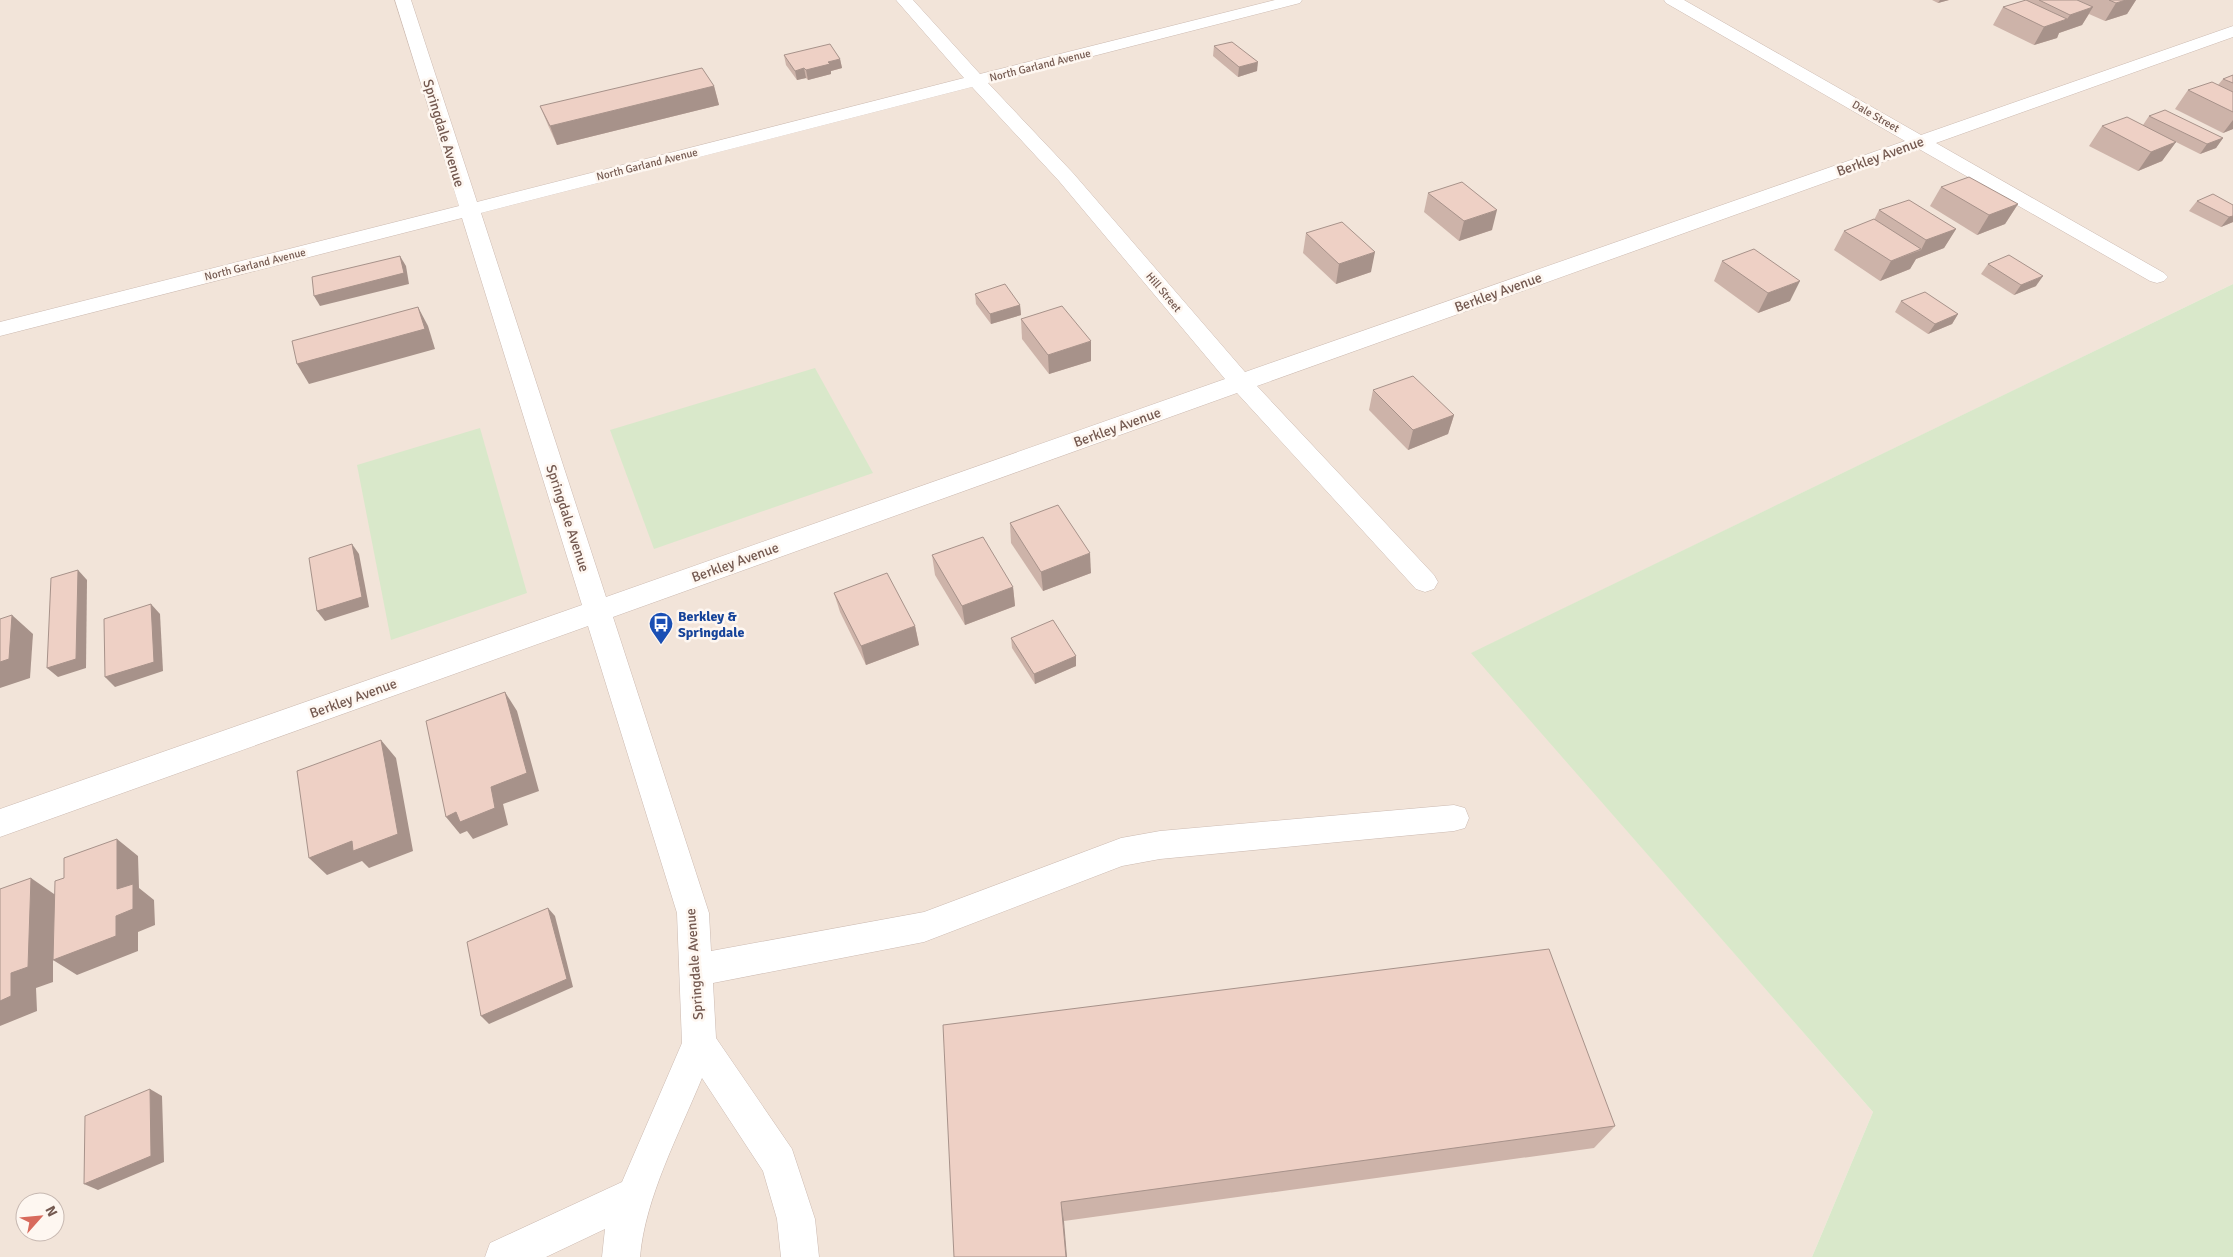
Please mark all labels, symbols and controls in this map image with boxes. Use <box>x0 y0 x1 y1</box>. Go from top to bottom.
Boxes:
street label: North Garland Avenue <box>988 47 1092 84</box>
street label: Springdale Avenue <box>419 77 468 189</box>
street label: Dale Street <box>1850 98 1902 135</box>
street label: Berkley Avenue <box>1834 133 1926 180</box>
street label: North Garland Avenue <box>595 146 699 183</box>
street label: North Garland Avenue <box>203 246 307 283</box>
street label: Berkley Avenue <box>1452 269 1544 316</box>
street label: Hill Street <box>1143 270 1184 315</box>
street label: Berkley Avenue <box>1071 404 1163 451</box>
street label: Springdale Avenue <box>542 462 593 574</box>
street label: Berkley Avenue <box>689 539 781 586</box>
place label: Berkley & Springdale <box>678 608 744 641</box>
bus stop icon: Berkley & Springdale <box>648 611 674 645</box>
street label: Berkley Avenue <box>307 675 399 722</box>
street label: Springdale Avenue <box>682 908 707 1020</box>
north arrow <box>15 1192 65 1242</box>
text: N <box>41 1203 61 1220</box>

